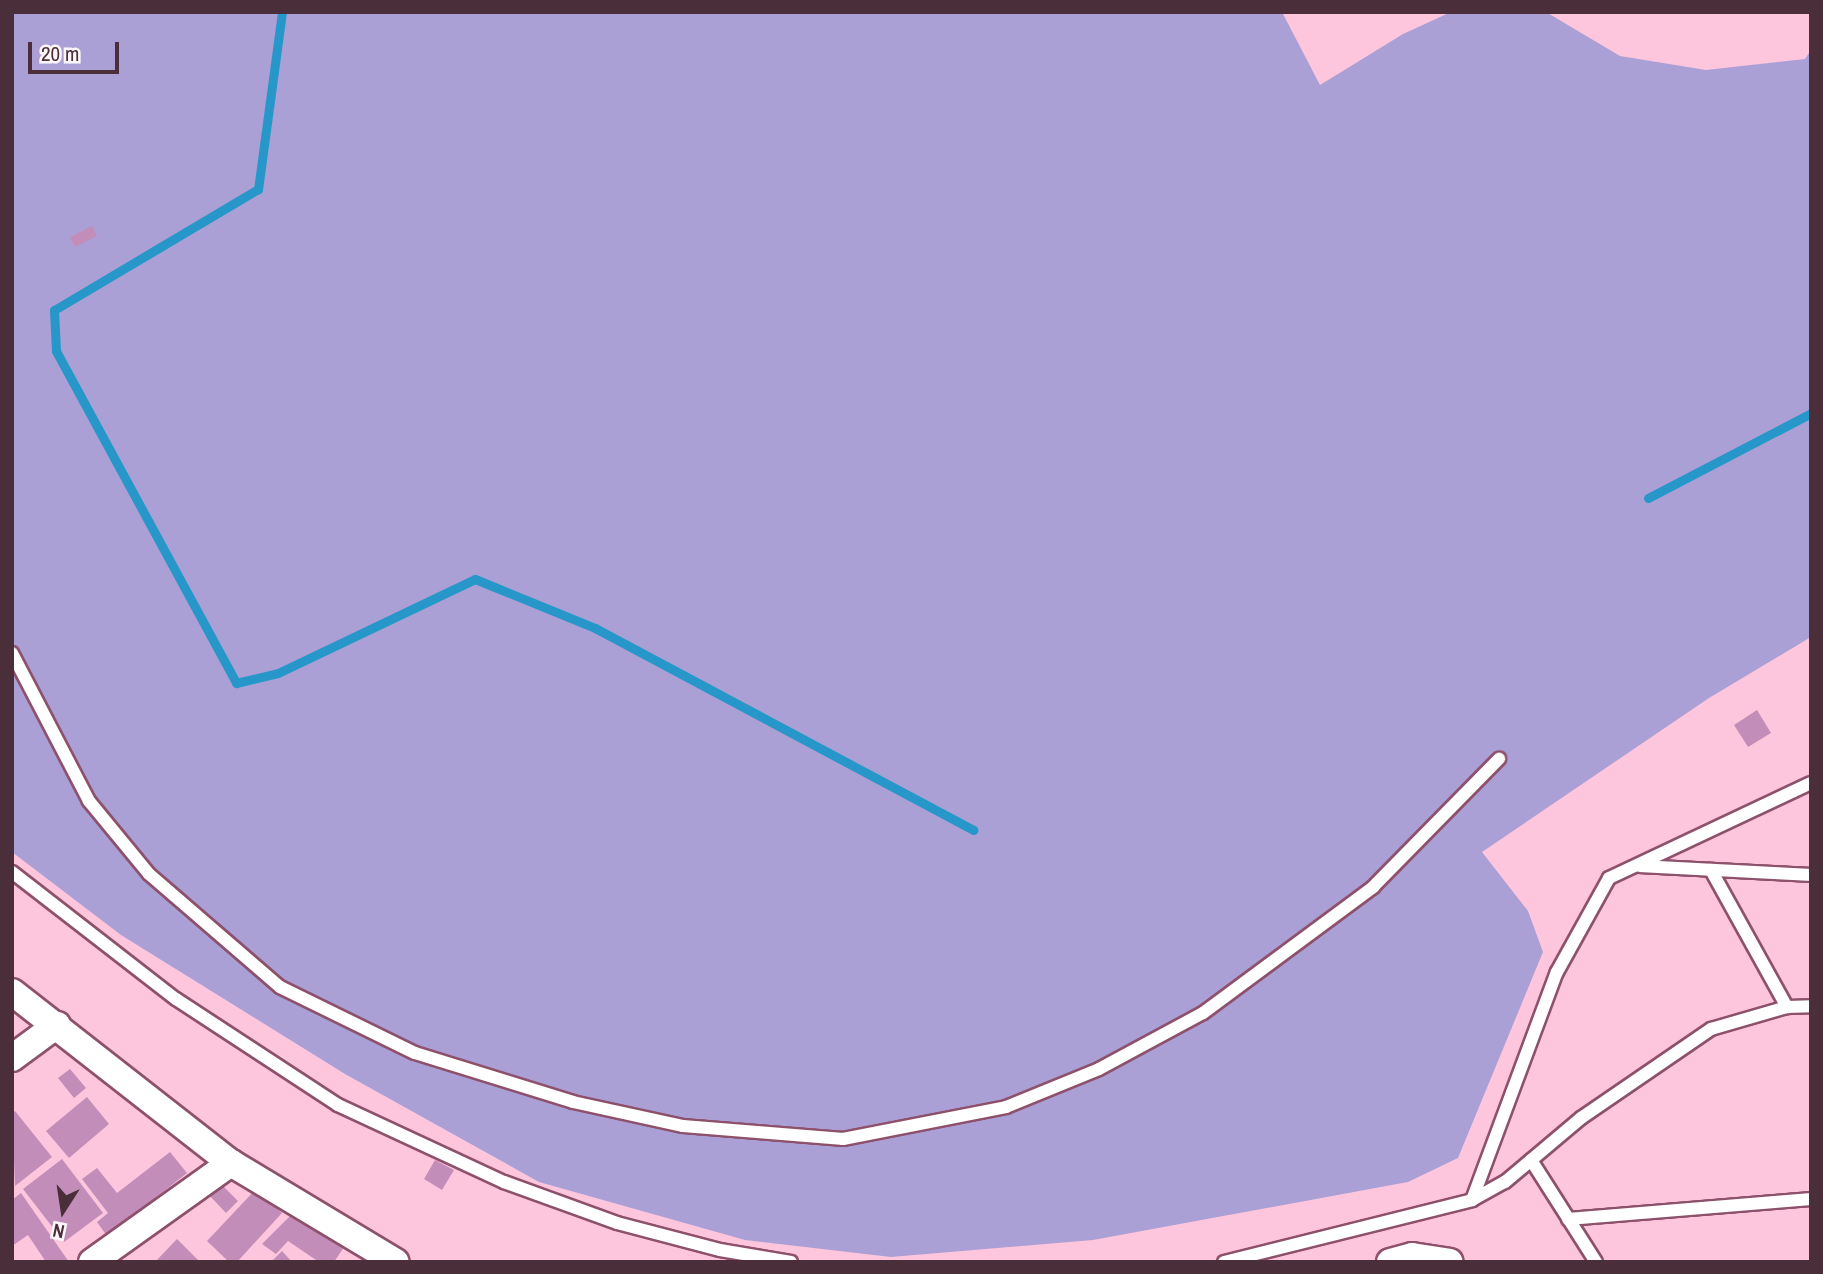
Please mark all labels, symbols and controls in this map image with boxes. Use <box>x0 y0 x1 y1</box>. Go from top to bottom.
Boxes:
scale bar <box>32 28 122 72</box>
text: 20 m <box>41 39 79 68</box>
north arrow <box>28 1176 98 1246</box>
text: N <box>50 1218 67 1245</box>

